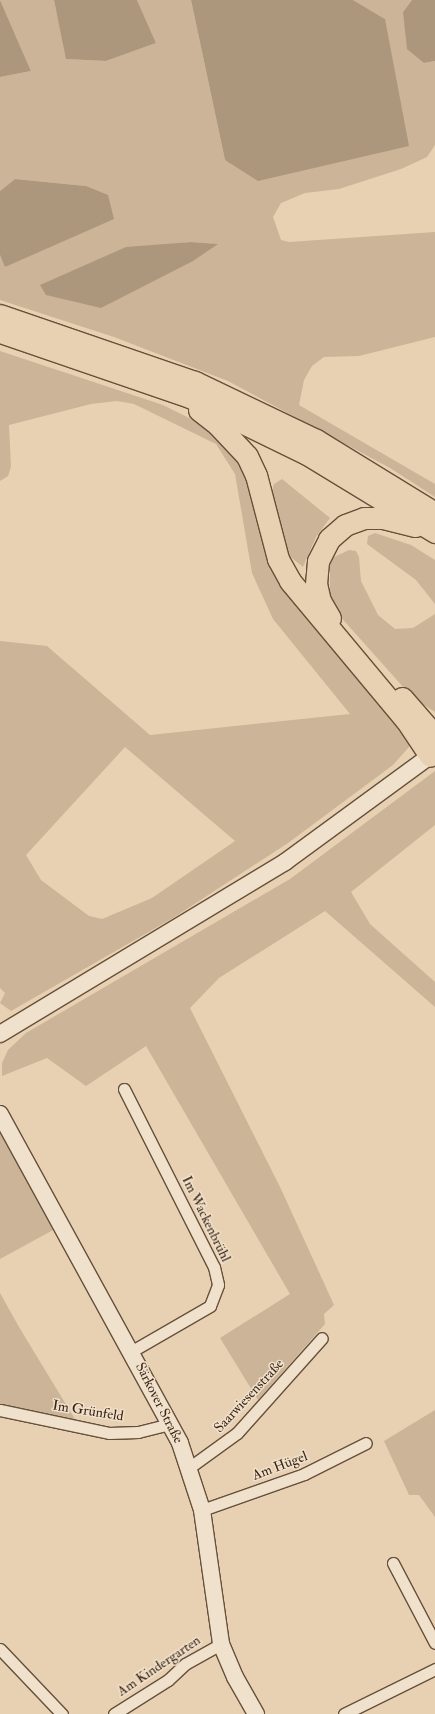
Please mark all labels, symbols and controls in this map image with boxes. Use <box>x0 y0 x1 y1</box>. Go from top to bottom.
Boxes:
street label: Im Wackenbrühl <box>178 1173 234 1265</box>
street label: Saarwiesenstraße <box>211 1356 287 1436</box>
street label: Särkover Straße <box>131 1360 187 1446</box>
street label: Im Grünfeld <box>51 1397 125 1425</box>
street label: Am Hügel <box>250 1448 310 1484</box>
street label: Am Kindergarten <box>114 1632 204 1700</box>

